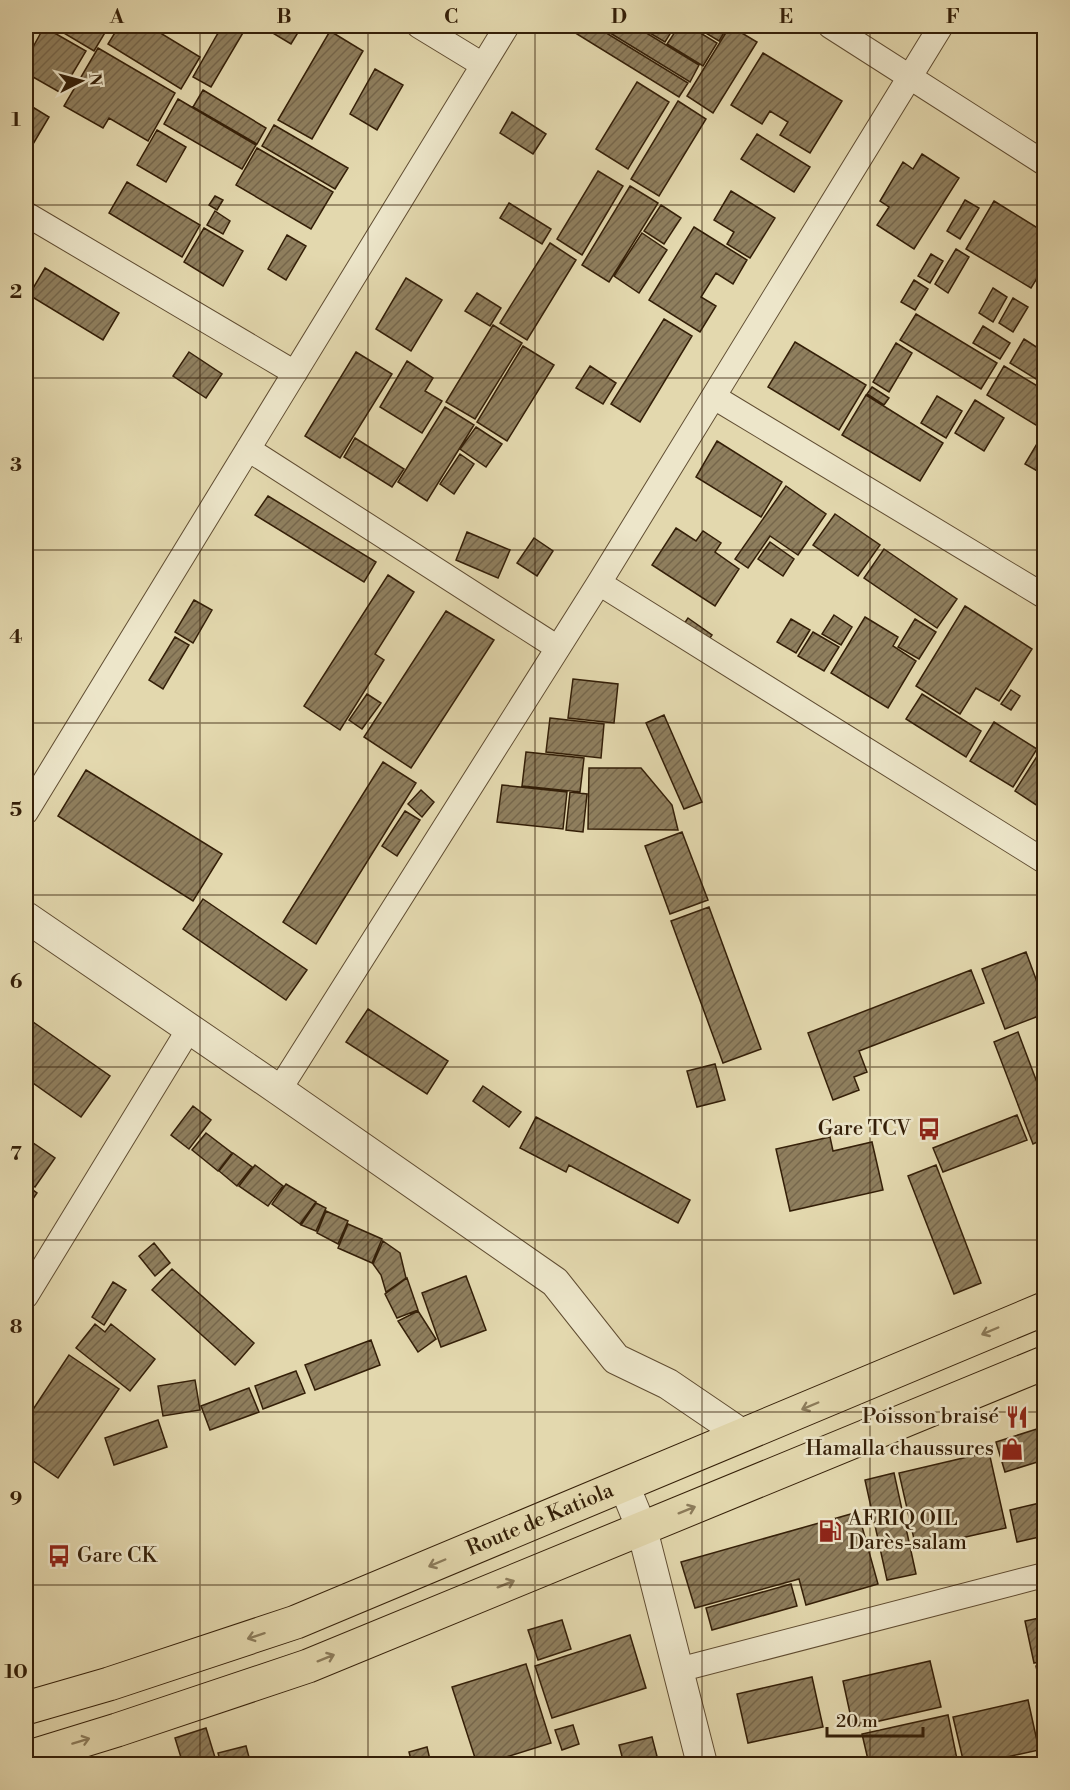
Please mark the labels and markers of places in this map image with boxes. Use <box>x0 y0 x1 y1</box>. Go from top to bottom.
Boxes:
place label: Gare TCV <box>818 1116 912 1142</box>
bus stop icon: Gare TCV <box>916 1116 942 1142</box>
place label: Poisson braisé <box>862 1404 999 1430</box>
restaurant icon: Poisson braisé <box>1004 1404 1030 1430</box>
place label: Hamalla chaussures <box>806 1436 994 1462</box>
shop icon: Hamalla chaussures <box>999 1436 1025 1462</box>
place label: AFRIQ OIL Darès-salam <box>847 1506 967 1556</box>
fuel station icon: AFRIQ OIL Darès-salam <box>817 1518 843 1544</box>
bus stop icon: Gare CK <box>46 1543 72 1569</box>
place label: Gare CK <box>77 1543 159 1569</box>

